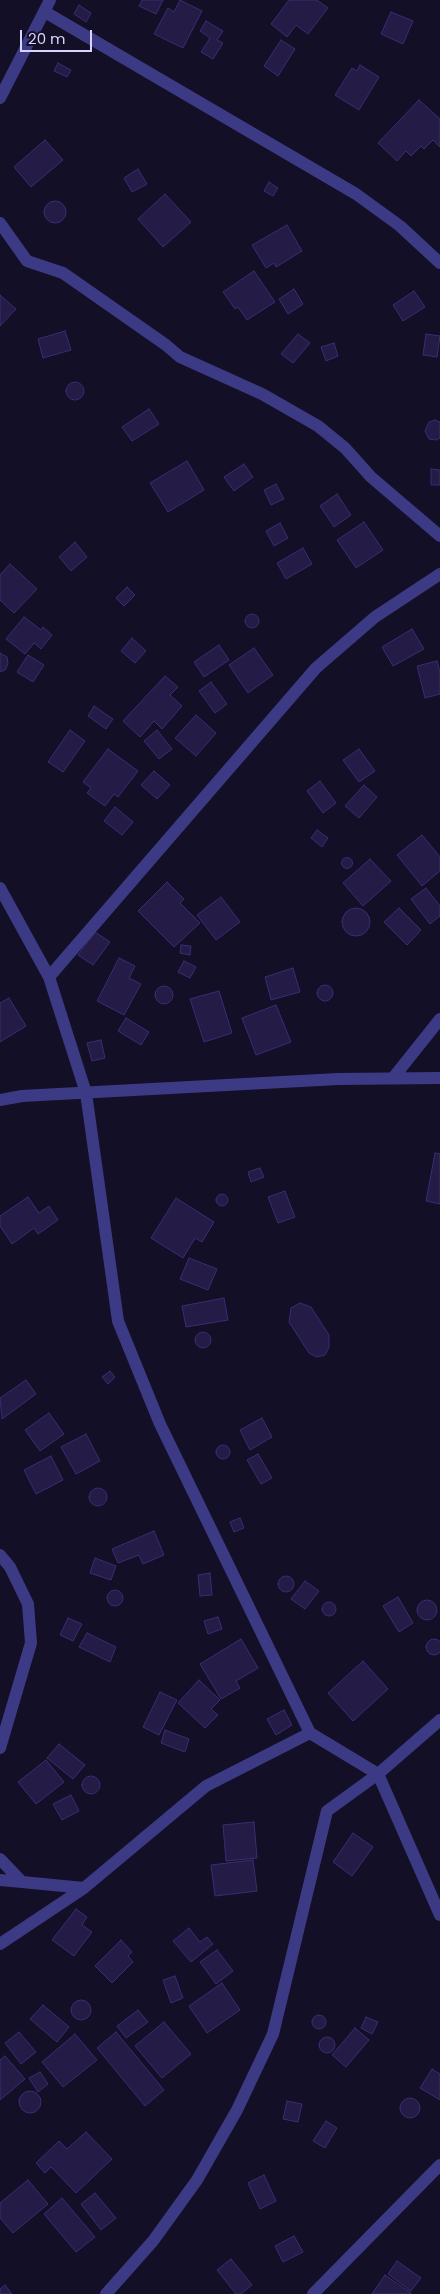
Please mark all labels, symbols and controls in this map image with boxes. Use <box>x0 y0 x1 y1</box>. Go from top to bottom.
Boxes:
scale bar <box>22 20 95 52</box>
text: 20 m <box>28 28 66 49</box>

